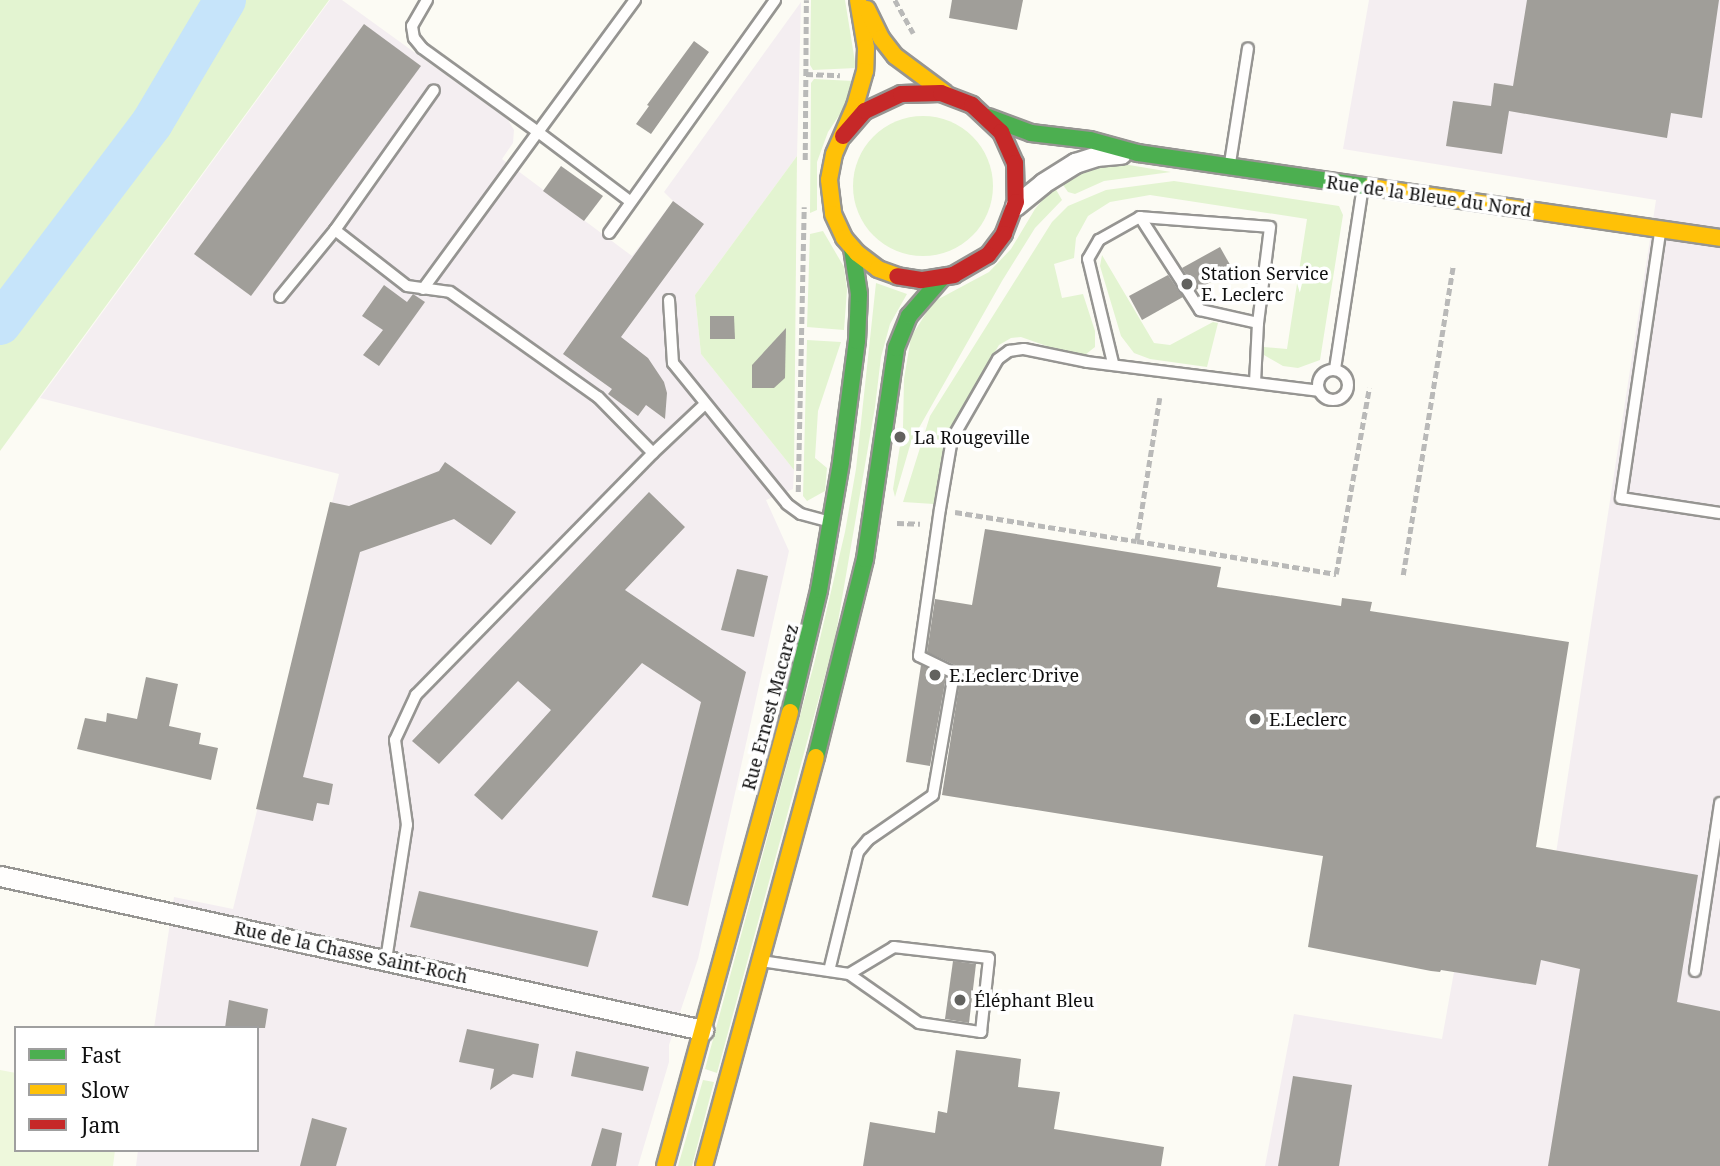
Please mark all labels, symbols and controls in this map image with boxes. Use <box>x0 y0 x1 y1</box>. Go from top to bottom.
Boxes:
street label: Rue de la Bleue du Nord <box>1325 171 1533 221</box>
place label: Station Service E. Leclerc <box>1201 263 1329 306</box>
marker: Station Service E. Leclerc <box>1179 276 1195 292</box>
place label: La Rougeville <box>914 426 1030 448</box>
marker: La Rougeville <box>892 429 908 445</box>
street label: Rue Ernest Macarez <box>737 622 803 792</box>
place label: E.Leclerc Drive <box>949 664 1079 686</box>
marker: E.Leclerc Drive <box>927 667 943 683</box>
place label: E.Leclerc <box>1269 708 1347 730</box>
marker: E.Leclerc <box>1247 711 1263 727</box>
street label: Rue de la Chasse Saint-Roch <box>232 917 470 987</box>
place label: Éléphant Bleu <box>974 989 1094 1011</box>
marker: Éléphant Bleu <box>952 992 968 1008</box>
legend <box>14 1026 259 1152</box>
text: Fast <box>81 1041 121 1069</box>
text: Slow <box>81 1076 129 1104</box>
text: Jam <box>81 1111 120 1139</box>

